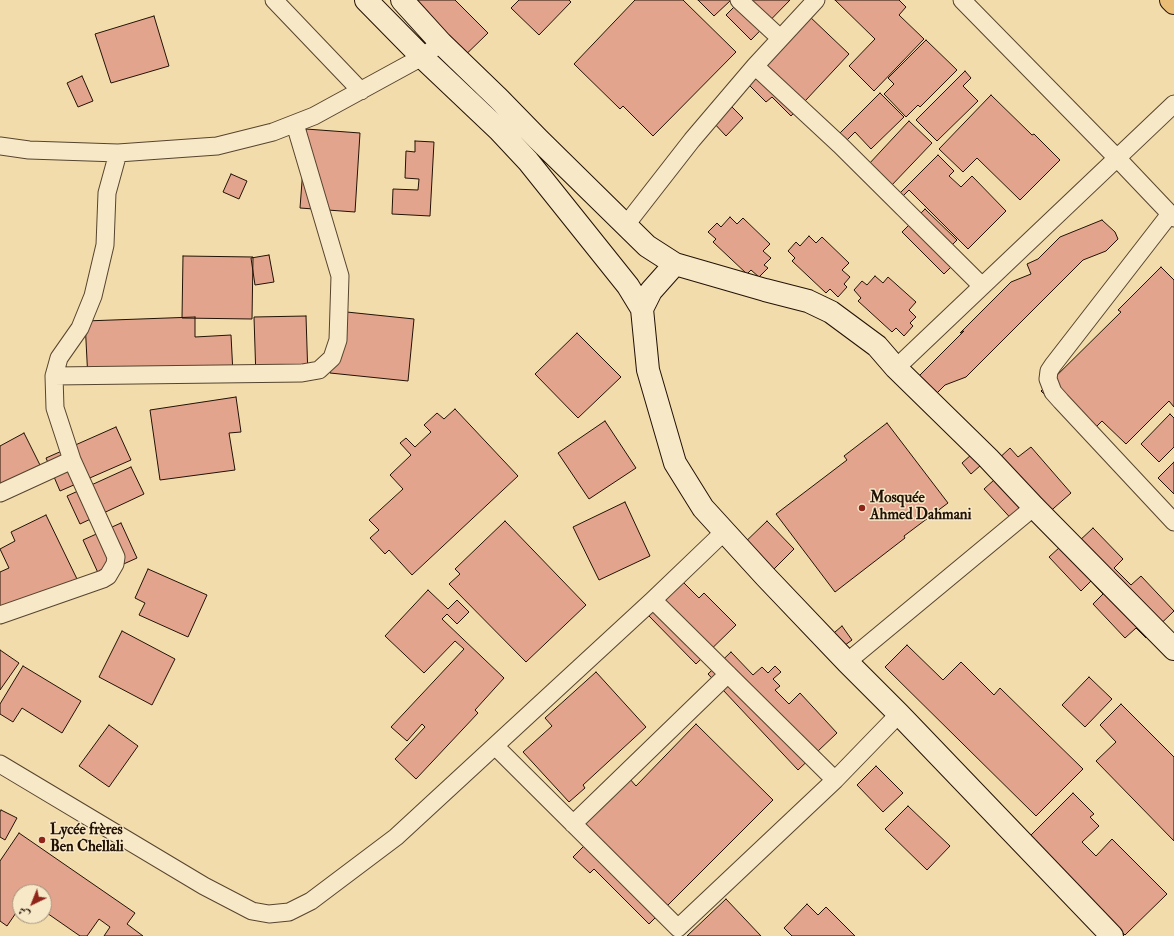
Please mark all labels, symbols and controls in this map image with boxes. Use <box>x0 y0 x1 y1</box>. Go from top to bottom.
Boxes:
place label: Mosquée Ahmed Dahmani <box>870 490 972 525</box>
marker: Mosquée Ahmed Dahmani <box>857 503 867 513</box>
place label: Lycée frères Ben Chellali <box>50 822 124 857</box>
marker: Lycée frères Ben Chellali <box>37 835 47 845</box>
north arrow <box>12 884 52 924</box>
text: ش <box>16 904 33 921</box>

